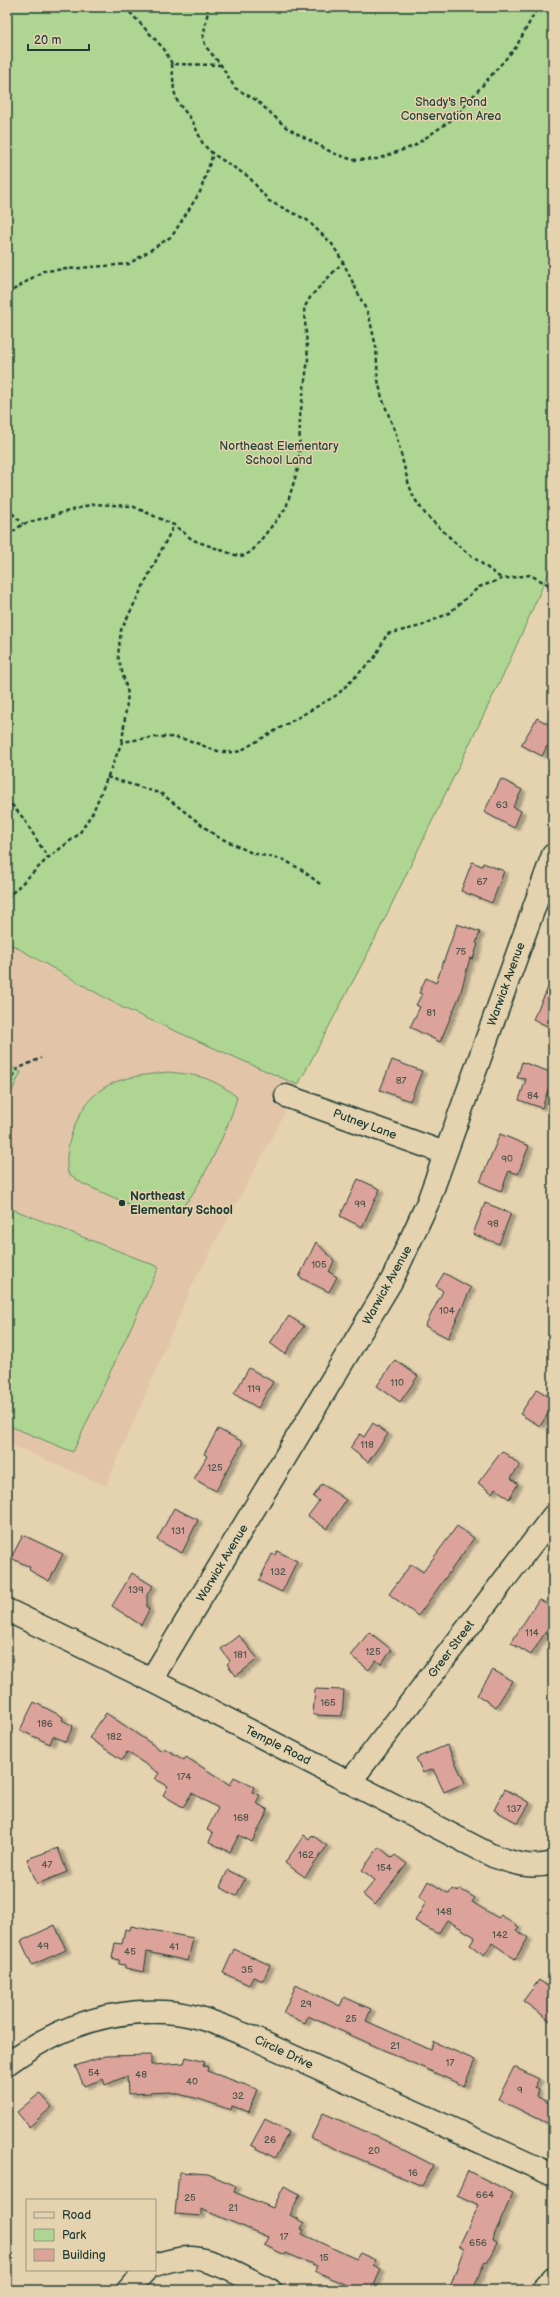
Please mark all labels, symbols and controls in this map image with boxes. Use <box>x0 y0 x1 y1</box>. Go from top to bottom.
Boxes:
scale bar <box>28 26 89 52</box>
text: 20 m <box>34 33 61 48</box>
park label: Shady's Pond Conservation Area <box>401 95 501 124</box>
park label: Northeast Elementary School Land <box>219 439 339 468</box>
house number: 63 <box>496 799 508 811</box>
house number: 67 <box>476 876 488 888</box>
street label: Warwick Avenue <box>484 940 529 1028</box>
house number: 75 <box>456 946 467 958</box>
house number: 81 <box>426 1007 436 1019</box>
house number: 87 <box>396 1075 406 1087</box>
house number: 84 <box>527 1090 539 1102</box>
street label: Putney Lane <box>331 1106 399 1143</box>
house number: 90 <box>501 1153 513 1165</box>
place label: Northeast Elementary School <box>130 1189 233 1218</box>
marker: Northeast Elementary School <box>117 1198 127 1208</box>
house number: 99 <box>354 1198 366 1210</box>
house number: 98 <box>487 1218 499 1230</box>
street label: Warwick Avenue <box>360 1243 415 1327</box>
house number: 105 <box>311 1259 327 1271</box>
house number: 104 <box>439 1305 455 1317</box>
house number: 110 <box>390 1377 404 1389</box>
house number: 119 <box>247 1383 261 1395</box>
house number: 118 <box>360 1439 374 1451</box>
house number: 125 <box>207 1462 223 1474</box>
street label: Warwick Avenue <box>193 1522 252 1605</box>
house number: 131 <box>171 1525 185 1537</box>
house number: 132 <box>270 1566 286 1578</box>
house number: 139 <box>128 1584 144 1596</box>
street label: Greer Street <box>425 1618 478 1681</box>
house number: 114 <box>525 1627 539 1639</box>
house number: 125 <box>365 1646 381 1658</box>
house number: 181 <box>233 1649 247 1661</box>
house number: 165 <box>320 1697 336 1709</box>
house number: 186 <box>37 1718 53 1730</box>
street label: Temple Road <box>242 1722 313 1769</box>
house number: 182 <box>106 1731 122 1743</box>
house number: 174 <box>177 1771 191 1783</box>
house number: 137 <box>507 1803 522 1815</box>
house number: 168 <box>233 1812 249 1824</box>
house number: 162 <box>298 1849 314 1861</box>
house number: 47 <box>41 1859 53 1871</box>
house number: 154 <box>376 1862 392 1874</box>
house number: 148 <box>436 1906 452 1918</box>
house number: 142 <box>492 1929 508 1941</box>
house number: 49 <box>37 1940 49 1952</box>
house number: 41 <box>169 1941 179 1953</box>
house number: 45 <box>124 1946 136 1958</box>
house number: 35 <box>241 1964 253 1976</box>
house number: 29 <box>300 1998 312 2010</box>
house number: 25 <box>345 2013 357 2025</box>
street label: Circle Drive <box>252 2032 315 2073</box>
house number: 21 <box>390 2040 400 2052</box>
house number: 17 <box>446 2057 454 2069</box>
house number: 54 <box>88 2067 100 2079</box>
house number: 48 <box>135 2069 147 2081</box>
house number: 40 <box>186 2076 198 2088</box>
house number: 9 <box>517 2084 523 2096</box>
house number: 32 <box>232 2090 244 2102</box>
house number: 26 <box>264 2134 276 2146</box>
house number: 20 <box>368 2145 380 2157</box>
house number: 16 <box>408 2167 418 2179</box>
house number: 664 <box>476 2189 494 2201</box>
house number: 25 <box>184 2192 196 2204</box>
legend <box>26 2199 156 2271</box>
house number: 21 <box>228 2202 238 2214</box>
text: Road <box>62 2208 91 2223</box>
text: Park <box>62 2228 86 2243</box>
house number: 17 <box>280 2231 288 2243</box>
house number: 656 <box>469 2237 487 2249</box>
text: Building <box>62 2248 106 2263</box>
house number: 15 <box>319 2252 329 2264</box>

